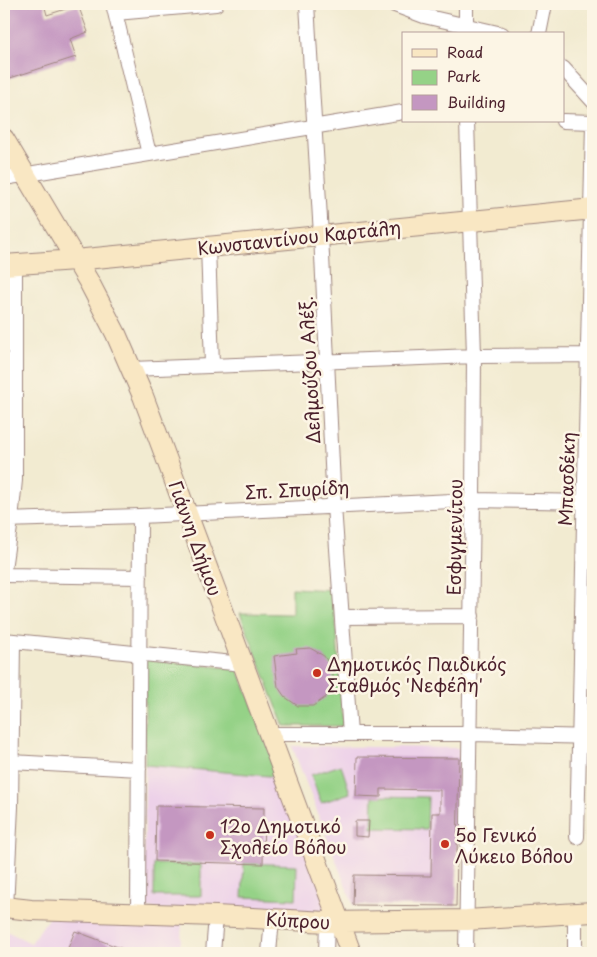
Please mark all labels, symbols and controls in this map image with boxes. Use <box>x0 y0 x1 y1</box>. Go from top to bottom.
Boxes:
legend <box>402 32 564 122</box>
text: Road <box>447 40 483 63</box>
text: Park <box>447 64 481 87</box>
text: Building <box>447 90 506 113</box>
street label: Κωνσταντίνου Καρτάλη <box>196 213 402 261</box>
street label: Δελμούζου Αλέξ. <box>292 295 326 445</box>
street label: Μπασδέκη <box>551 431 581 527</box>
street label: Σπ. Σπυρίδη <box>244 473 350 505</box>
street label: Γιάννη Δήμου <box>163 477 229 599</box>
street label: Εσφιγμενίτου <box>439 478 469 596</box>
place label: Δημοτικός Παιδικός Σταθμός 'Νεφέλη' <box>327 650 506 698</box>
marker: Δημοτικός Παιδικός Σταθμός 'Νεφέλη' <box>311 667 323 679</box>
place label: 12ο Δημοτικό Σχολείο Βόλου <box>220 812 347 860</box>
place label: 5ο Γενικό Λύκειο Βόλου <box>455 821 573 869</box>
marker: 12ο Δημοτικό Σχολείο Βόλου <box>204 829 216 841</box>
marker: 5ο Γενικό Λύκειο Βόλου <box>439 838 451 850</box>
street label: Κύπρου <box>265 905 331 935</box>

